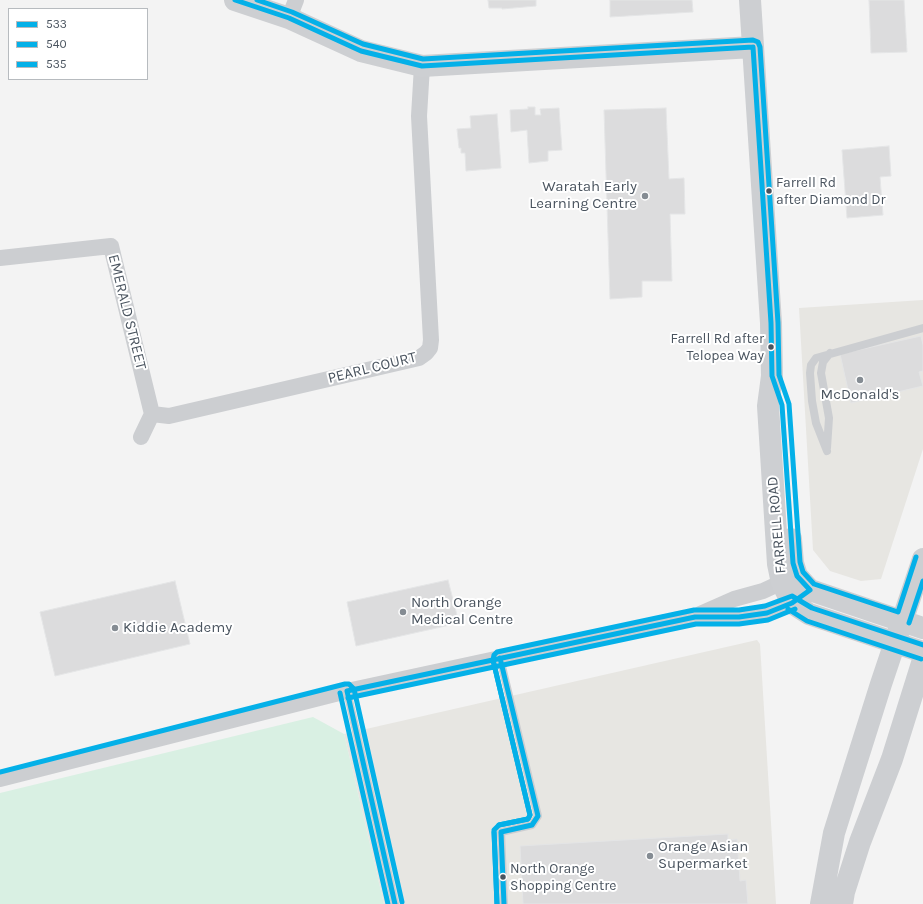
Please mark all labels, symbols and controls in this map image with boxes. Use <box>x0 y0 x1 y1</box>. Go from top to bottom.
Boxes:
legend <box>8 8 148 80</box>
text: 533 <box>46 17 67 31</box>
text: 540 <box>46 37 67 51</box>
text: 535 <box>46 57 67 71</box>
place label: Farrell Rd after Diamond Dr <box>776 175 886 208</box>
place label: Waratah Early Learning Centre <box>529 178 637 213</box>
marker: Farrell Rd after Diamond Dr <box>764 186 774 196</box>
marker: Waratah Early Learning Centre <box>640 191 650 201</box>
street label: EMERALD STREET <box>104 253 150 371</box>
place label: Farrell Rd after Telopea Way <box>671 331 764 364</box>
marker: Farrell Rd after Telopea Way <box>766 342 776 352</box>
street label: PEARL COURT <box>326 348 418 388</box>
marker: McDonald's <box>855 375 865 385</box>
place label: McDonald's <box>821 386 899 404</box>
street label: FARRELL ROAD <box>764 476 790 574</box>
place label: North Orange Medical Centre <box>411 594 513 629</box>
marker: North Orange Medical Centre <box>398 607 408 617</box>
place label: Kiddie Academy <box>123 619 232 637</box>
marker: Kiddie Academy <box>110 623 120 633</box>
place label: Orange Asian Supermarket <box>658 838 748 873</box>
marker: Orange Asian Supermarket <box>645 851 655 861</box>
place label: North Orange Shopping Centre <box>510 861 617 894</box>
marker: North Orange Shopping Centre <box>498 872 508 882</box>

